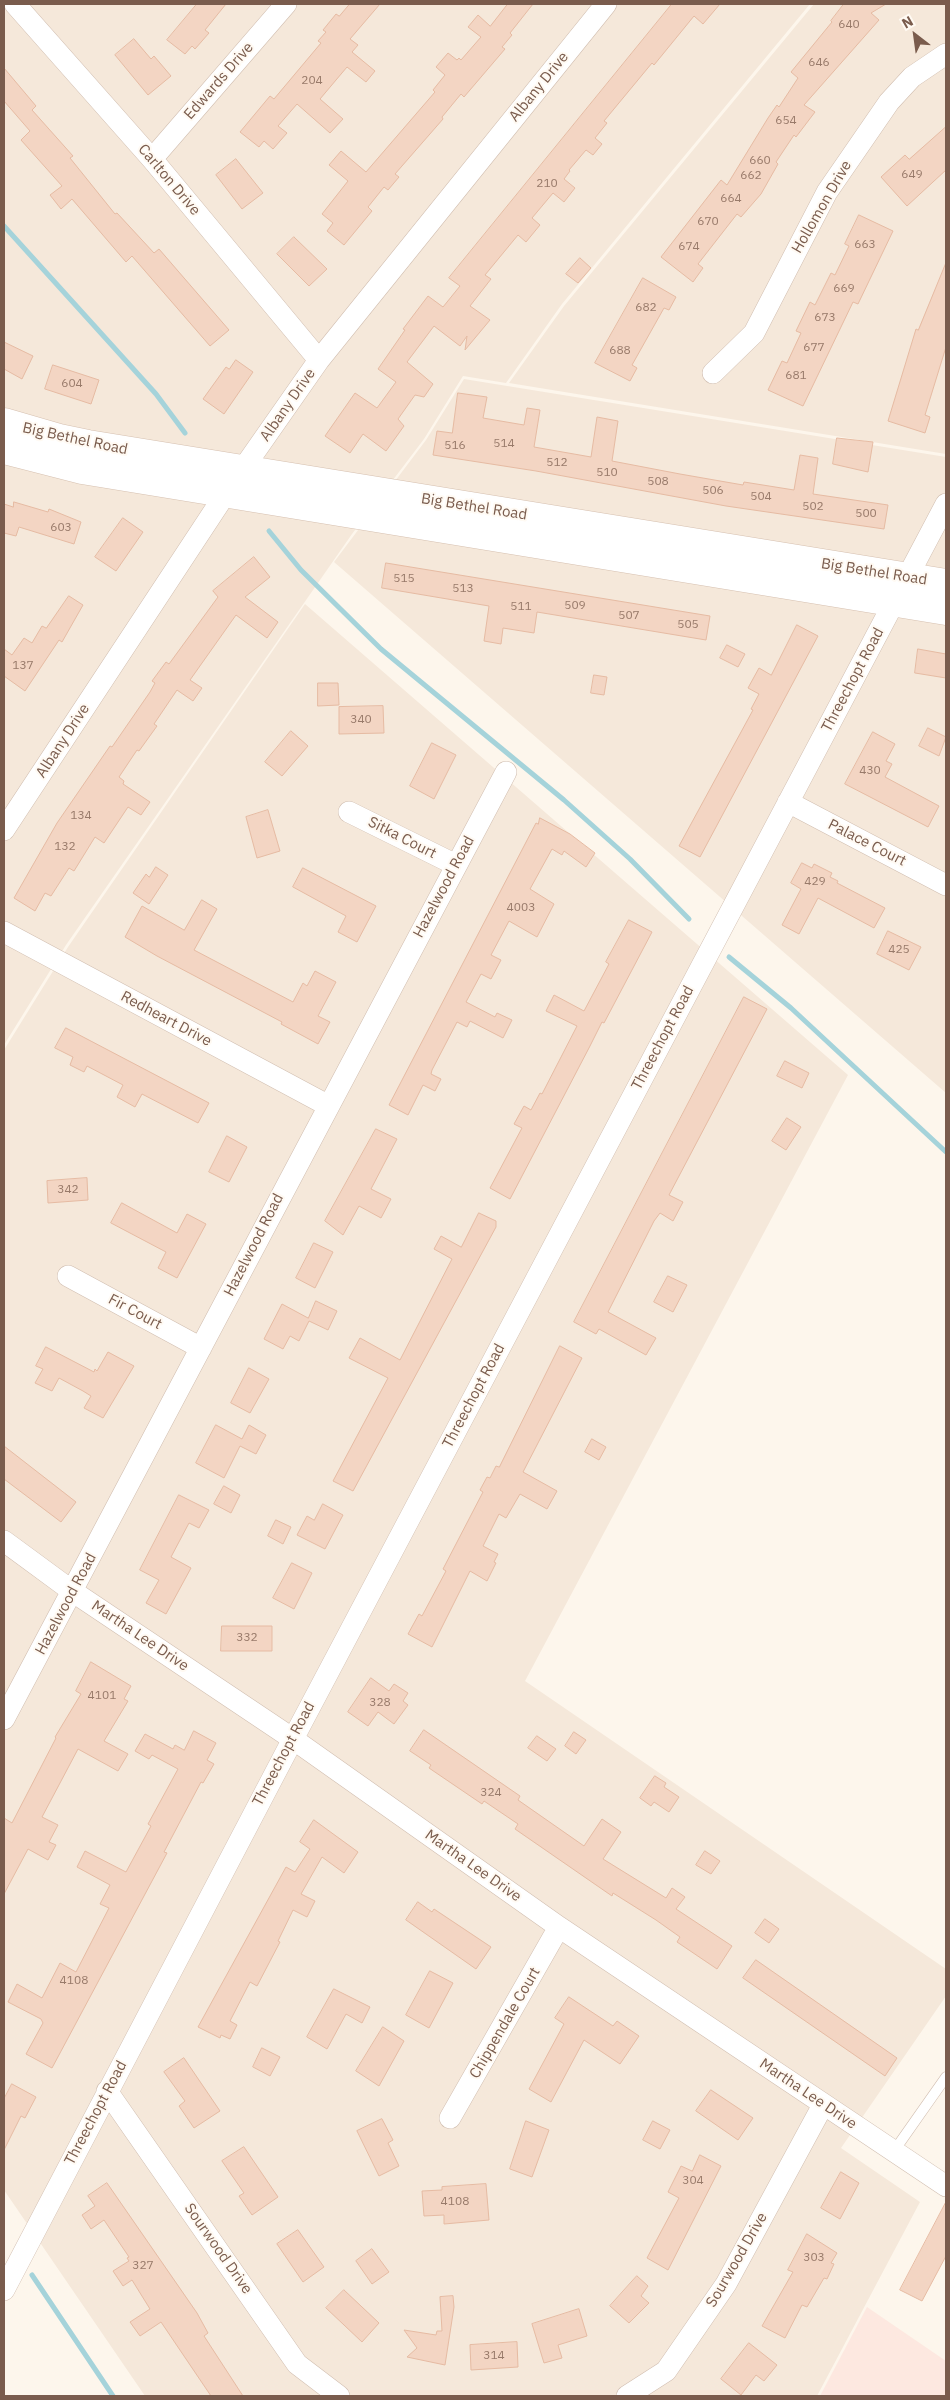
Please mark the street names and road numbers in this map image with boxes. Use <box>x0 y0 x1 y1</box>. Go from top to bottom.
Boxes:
street label: Edwards Drive <box>181 39 257 123</box>
street label: Albany Drive <box>505 48 573 126</box>
street label: Carlton Drive <box>134 141 204 219</box>
street label: Hollomon Drive <box>788 158 856 256</box>
street label: Albany Drive <box>256 365 320 445</box>
street label: Big Bethel Road <box>21 419 129 459</box>
street label: Big Bethel Road <box>420 490 528 524</box>
street label: Big Bethel Road <box>820 555 928 589</box>
street label: Threechopt Road <box>818 625 888 735</box>
street label: Albany Drive <box>32 701 94 781</box>
street label: Sitka Court <box>365 813 439 863</box>
street label: Palace Court <box>825 816 909 870</box>
street label: Hazelwood Road <box>410 833 478 941</box>
street label: Threechopt Road <box>628 983 698 1093</box>
street label: Redheart Drive <box>118 988 214 1050</box>
street label: Hazelwood Road <box>220 1191 288 1299</box>
street label: Fir Court <box>105 1290 165 1334</box>
street label: Threechopt Road <box>439 1341 509 1451</box>
street label: Hazelwood Road <box>32 1550 100 1658</box>
street label: Martha Lee Drive <box>88 1597 192 1675</box>
street label: Threechopt Road <box>249 1699 319 1809</box>
street label: Martha Lee Drive <box>421 1826 525 1906</box>
street label: Chippendale Court <box>466 1964 544 2082</box>
street label: Martha Lee Drive <box>756 2055 860 2133</box>
street label: Threechopt Road <box>61 2058 131 2168</box>
street label: Sourwood Drive <box>180 2200 256 2298</box>
street label: Sourwood Drive <box>703 2209 771 2311</box>

